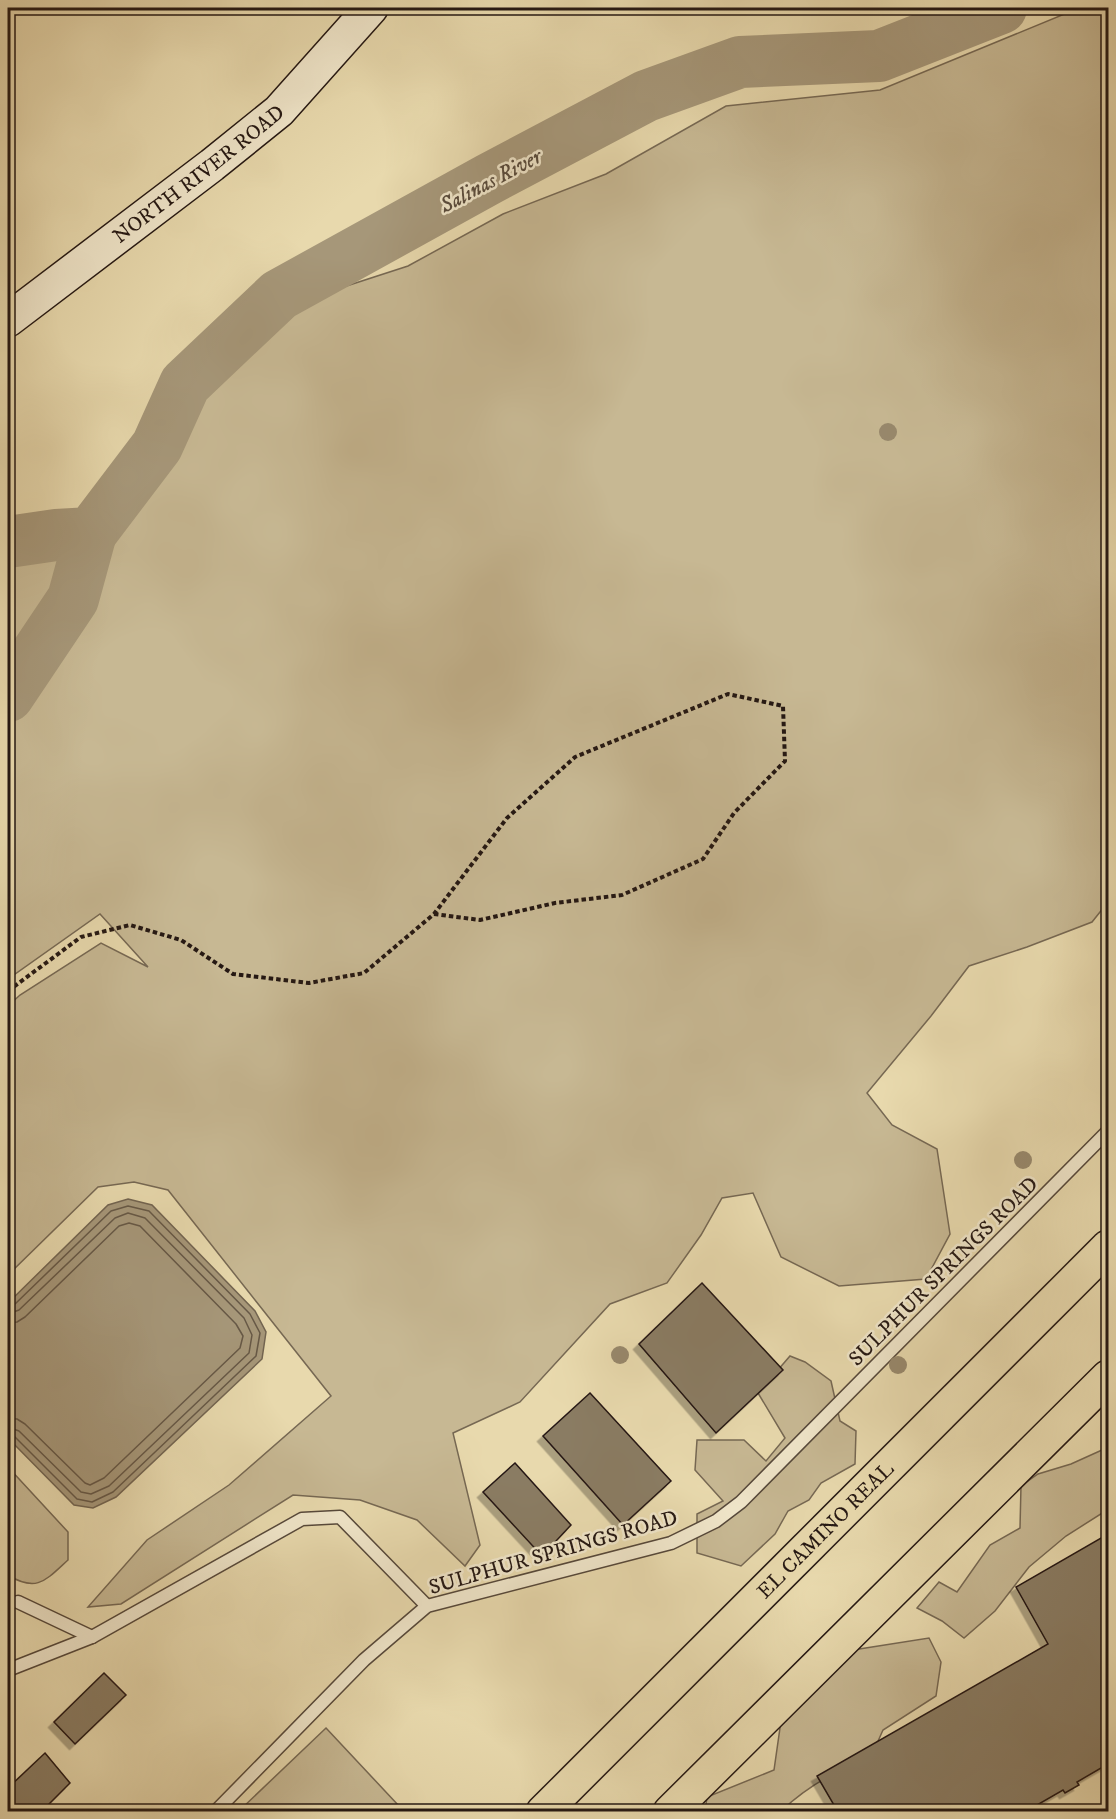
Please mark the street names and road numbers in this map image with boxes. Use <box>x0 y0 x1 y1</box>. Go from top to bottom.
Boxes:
street label: NORTH RIVER ROAD <box>108 100 290 250</box>
street label: SULPHUR SPRINGS ROAD <box>843 1171 1044 1372</box>
street label: EL CAMINO REAL <box>752 1457 900 1605</box>
street label: SULPHUR SPRINGS ROAD <box>426 1505 681 1601</box>

